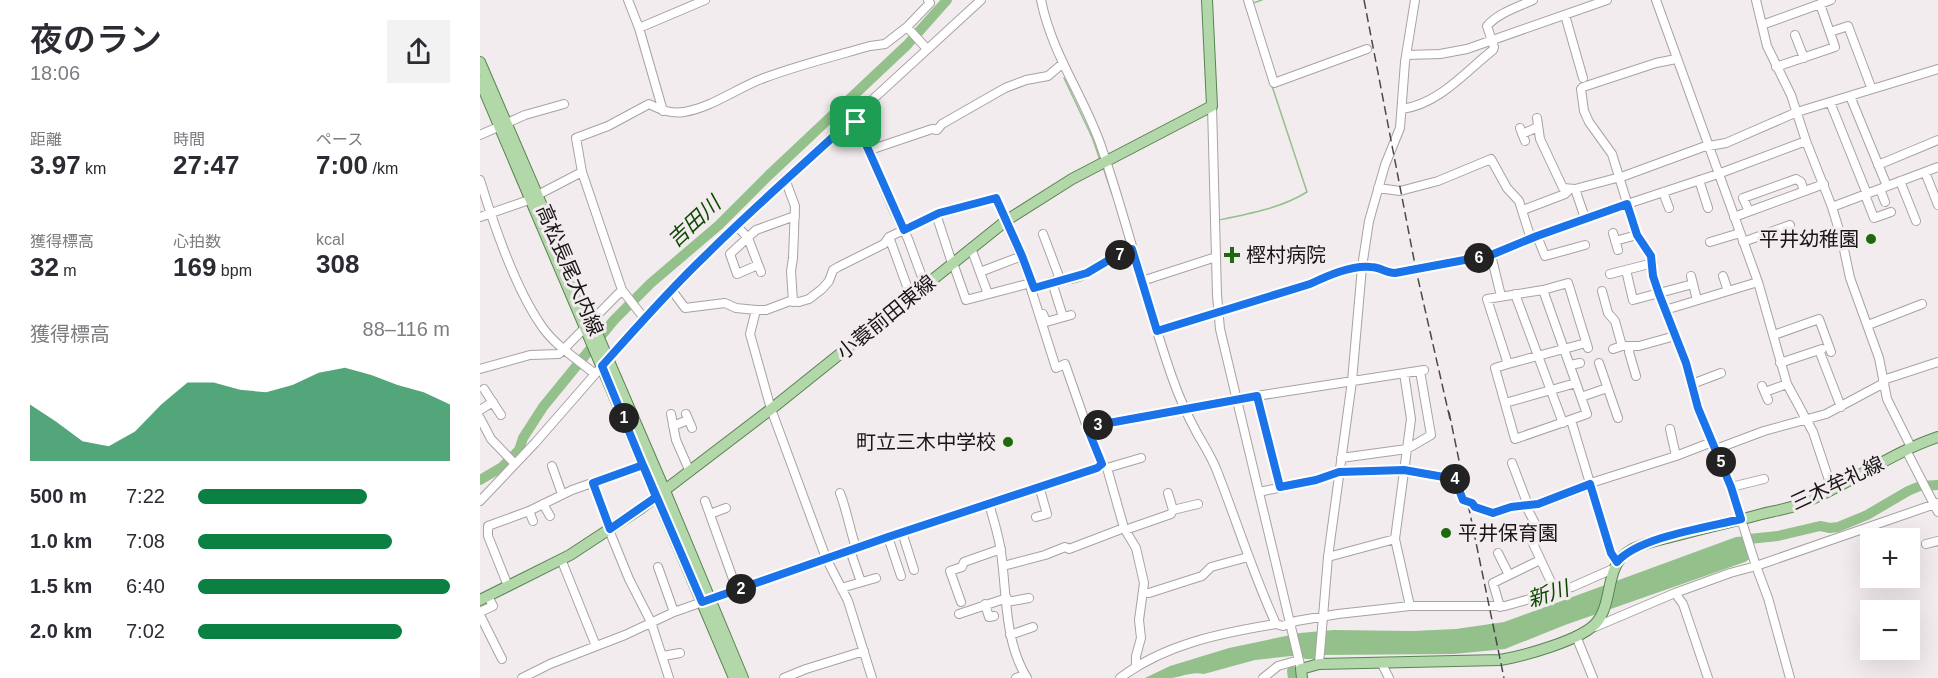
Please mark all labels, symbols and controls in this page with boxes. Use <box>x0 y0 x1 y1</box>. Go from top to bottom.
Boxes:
button: share <box>387 20 450 83</box>
text: 夜のラン <box>30 21 162 58</box>
text: 18:06 <box>30 62 80 84</box>
pin <box>830 96 881 147</box>
icon: arrive <box>839 105 872 138</box>
text: 距離 <box>30 131 62 148</box>
text: 時間 <box>173 131 205 148</box>
text: ペース <box>316 131 363 148</box>
text: 3.97 <box>30 150 81 180</box>
text: 27:47 <box>173 150 240 180</box>
text: 7:00 <box>316 150 368 180</box>
text: km <box>81 160 106 177</box>
text: /km <box>368 160 398 177</box>
water label: 吉田川 <box>663 190 726 252</box>
street label: 高松長尾大内線 <box>533 201 607 339</box>
place label: 平井幼稚園 <box>1759 228 1859 250</box>
text: kcal <box>316 231 344 248</box>
marker: 平井幼稚園 <box>1864 232 1878 246</box>
text: 獲得標高 <box>30 233 94 250</box>
text: 心拍数 <box>173 233 221 250</box>
pin: 7 <box>1105 240 1135 270</box>
pin: 6 <box>1464 243 1494 273</box>
place label: 樫村病院 <box>1246 244 1326 266</box>
text: 7 <box>1116 246 1124 263</box>
marker: 樫村病院 <box>1223 246 1241 264</box>
text: 308 <box>316 249 359 279</box>
text: 6 <box>1475 249 1483 266</box>
text: 32 <box>30 252 59 282</box>
text: 169 <box>173 252 216 282</box>
text: m <box>59 262 77 279</box>
text: bpm <box>216 262 252 279</box>
street label: 小蓑前田東線 <box>832 271 940 363</box>
text: 88–116 m <box>363 318 450 340</box>
text: 獲得標高 <box>30 323 110 345</box>
pin: 1 <box>609 403 639 433</box>
text: 1 <box>620 409 628 426</box>
pin: 3 <box>1083 410 1113 440</box>
text: 3 <box>1094 416 1102 433</box>
place label: 町立三木中学校 <box>856 431 996 453</box>
marker: 町立三木中学校 <box>1001 435 1015 449</box>
pin: 5 <box>1706 447 1736 477</box>
street label: 三木牟礼線 <box>1787 452 1887 514</box>
text: 5 <box>1717 453 1725 470</box>
pin: 4 <box>1440 464 1470 494</box>
text: 4 <box>1451 470 1459 487</box>
text: 500 m <box>30 485 87 507</box>
text: 7:22 <box>126 485 165 507</box>
place label: 平井保育園 <box>1458 522 1558 544</box>
marker: 平井保育園 <box>1439 526 1453 540</box>
map controls <box>1860 528 1920 660</box>
button: + <box>1860 528 1920 588</box>
text: 1.0 km <box>30 530 92 552</box>
text: 7:08 <box>126 530 165 552</box>
pin: 2 <box>726 574 756 604</box>
text: 1.5 km <box>30 575 92 597</box>
text: 6:40 <box>126 575 165 597</box>
water label: 新川 <box>1524 575 1573 611</box>
text: 2 <box>737 580 745 597</box>
button: − <box>1860 600 1920 660</box>
text: 2.0 km <box>30 620 92 642</box>
text: 7:02 <box>126 620 165 642</box>

